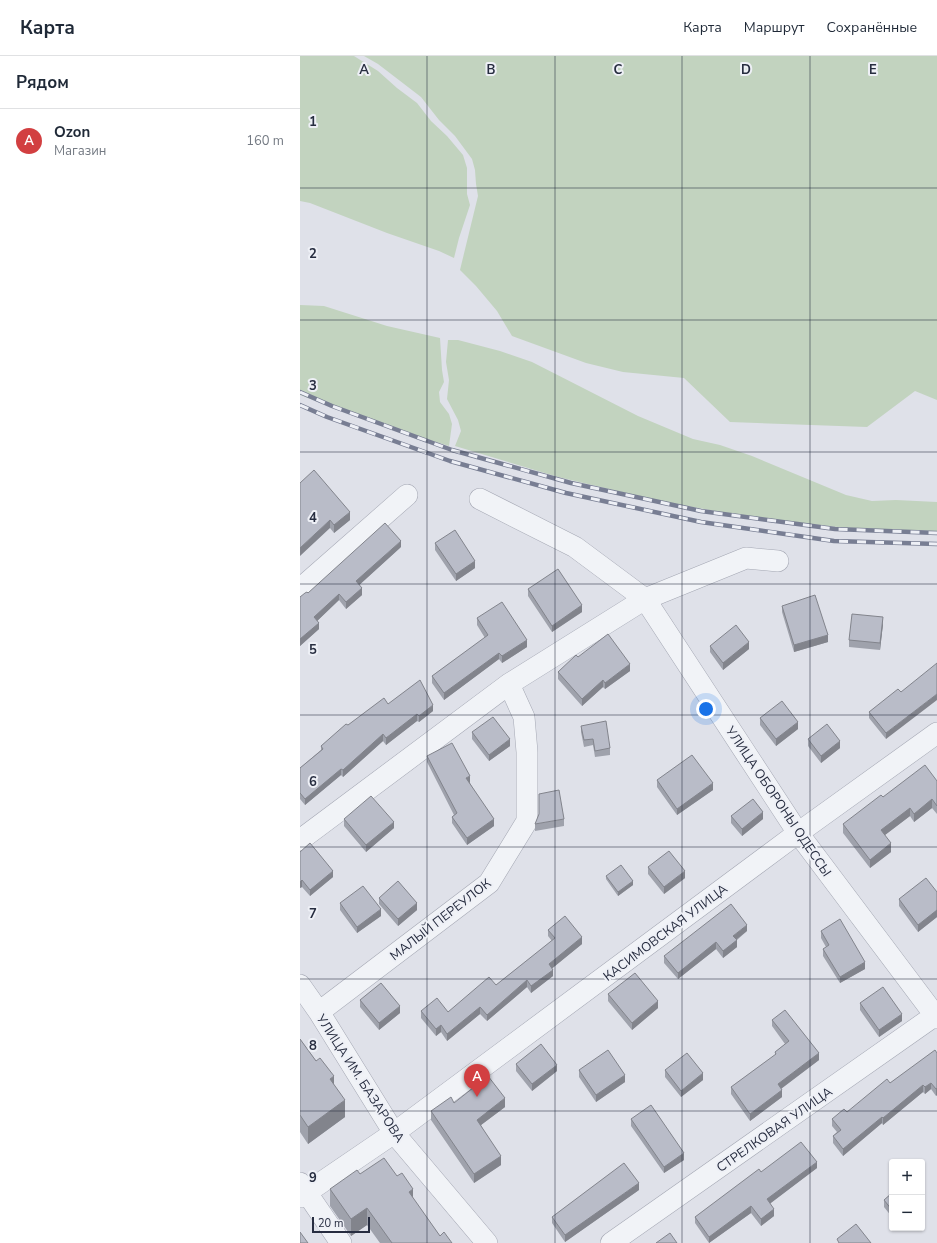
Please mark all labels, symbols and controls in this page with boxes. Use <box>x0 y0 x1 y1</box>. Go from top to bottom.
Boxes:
text: Карта <box>20 15 75 41</box>
text: Карта <box>683 18 722 37</box>
text: Маршрут <box>744 18 805 37</box>
text: Сохранённые <box>827 18 917 37</box>
text: A <box>359 61 369 79</box>
text: B <box>487 61 496 79</box>
text: C <box>614 61 623 79</box>
text: D <box>741 61 751 79</box>
text: E <box>869 61 877 79</box>
text: Рядом <box>16 71 69 94</box>
text: 1 <box>309 113 317 131</box>
text: Ozon <box>54 122 90 142</box>
text: A <box>24 132 34 150</box>
text: 160 m <box>246 132 284 150</box>
text: Магазин <box>54 142 106 160</box>
text: 2 <box>309 245 317 263</box>
text: 3 <box>309 377 317 395</box>
text: 4 <box>309 509 317 527</box>
text: 5 <box>309 641 317 659</box>
your location <box>696 699 716 719</box>
street label: УЛИЦА ОБОРОНЫ ОДЕССЫ <box>721 722 835 880</box>
text: 6 <box>309 773 317 791</box>
street label: МАЛЫЙ ПЕРЕУЛОК <box>386 873 495 965</box>
street label: КАСИМОВСКАЯ УЛИЦА <box>600 880 732 986</box>
text: 7 <box>309 905 317 923</box>
street label: УЛИЦА ИМ. БАЗАРОВА <box>311 1010 409 1147</box>
text: 8 <box>309 1037 317 1055</box>
pin: A <box>464 1064 490 1097</box>
street label: СТРЕЛКОВАЯ УЛИЦА <box>713 1083 837 1177</box>
map controls <box>889 1159 925 1231</box>
button: + <box>889 1159 925 1195</box>
text: 9 <box>309 1169 317 1187</box>
button: − <box>889 1195 925 1231</box>
scale bar <box>312 1215 370 1234</box>
text: 20 m <box>318 1216 343 1231</box>

